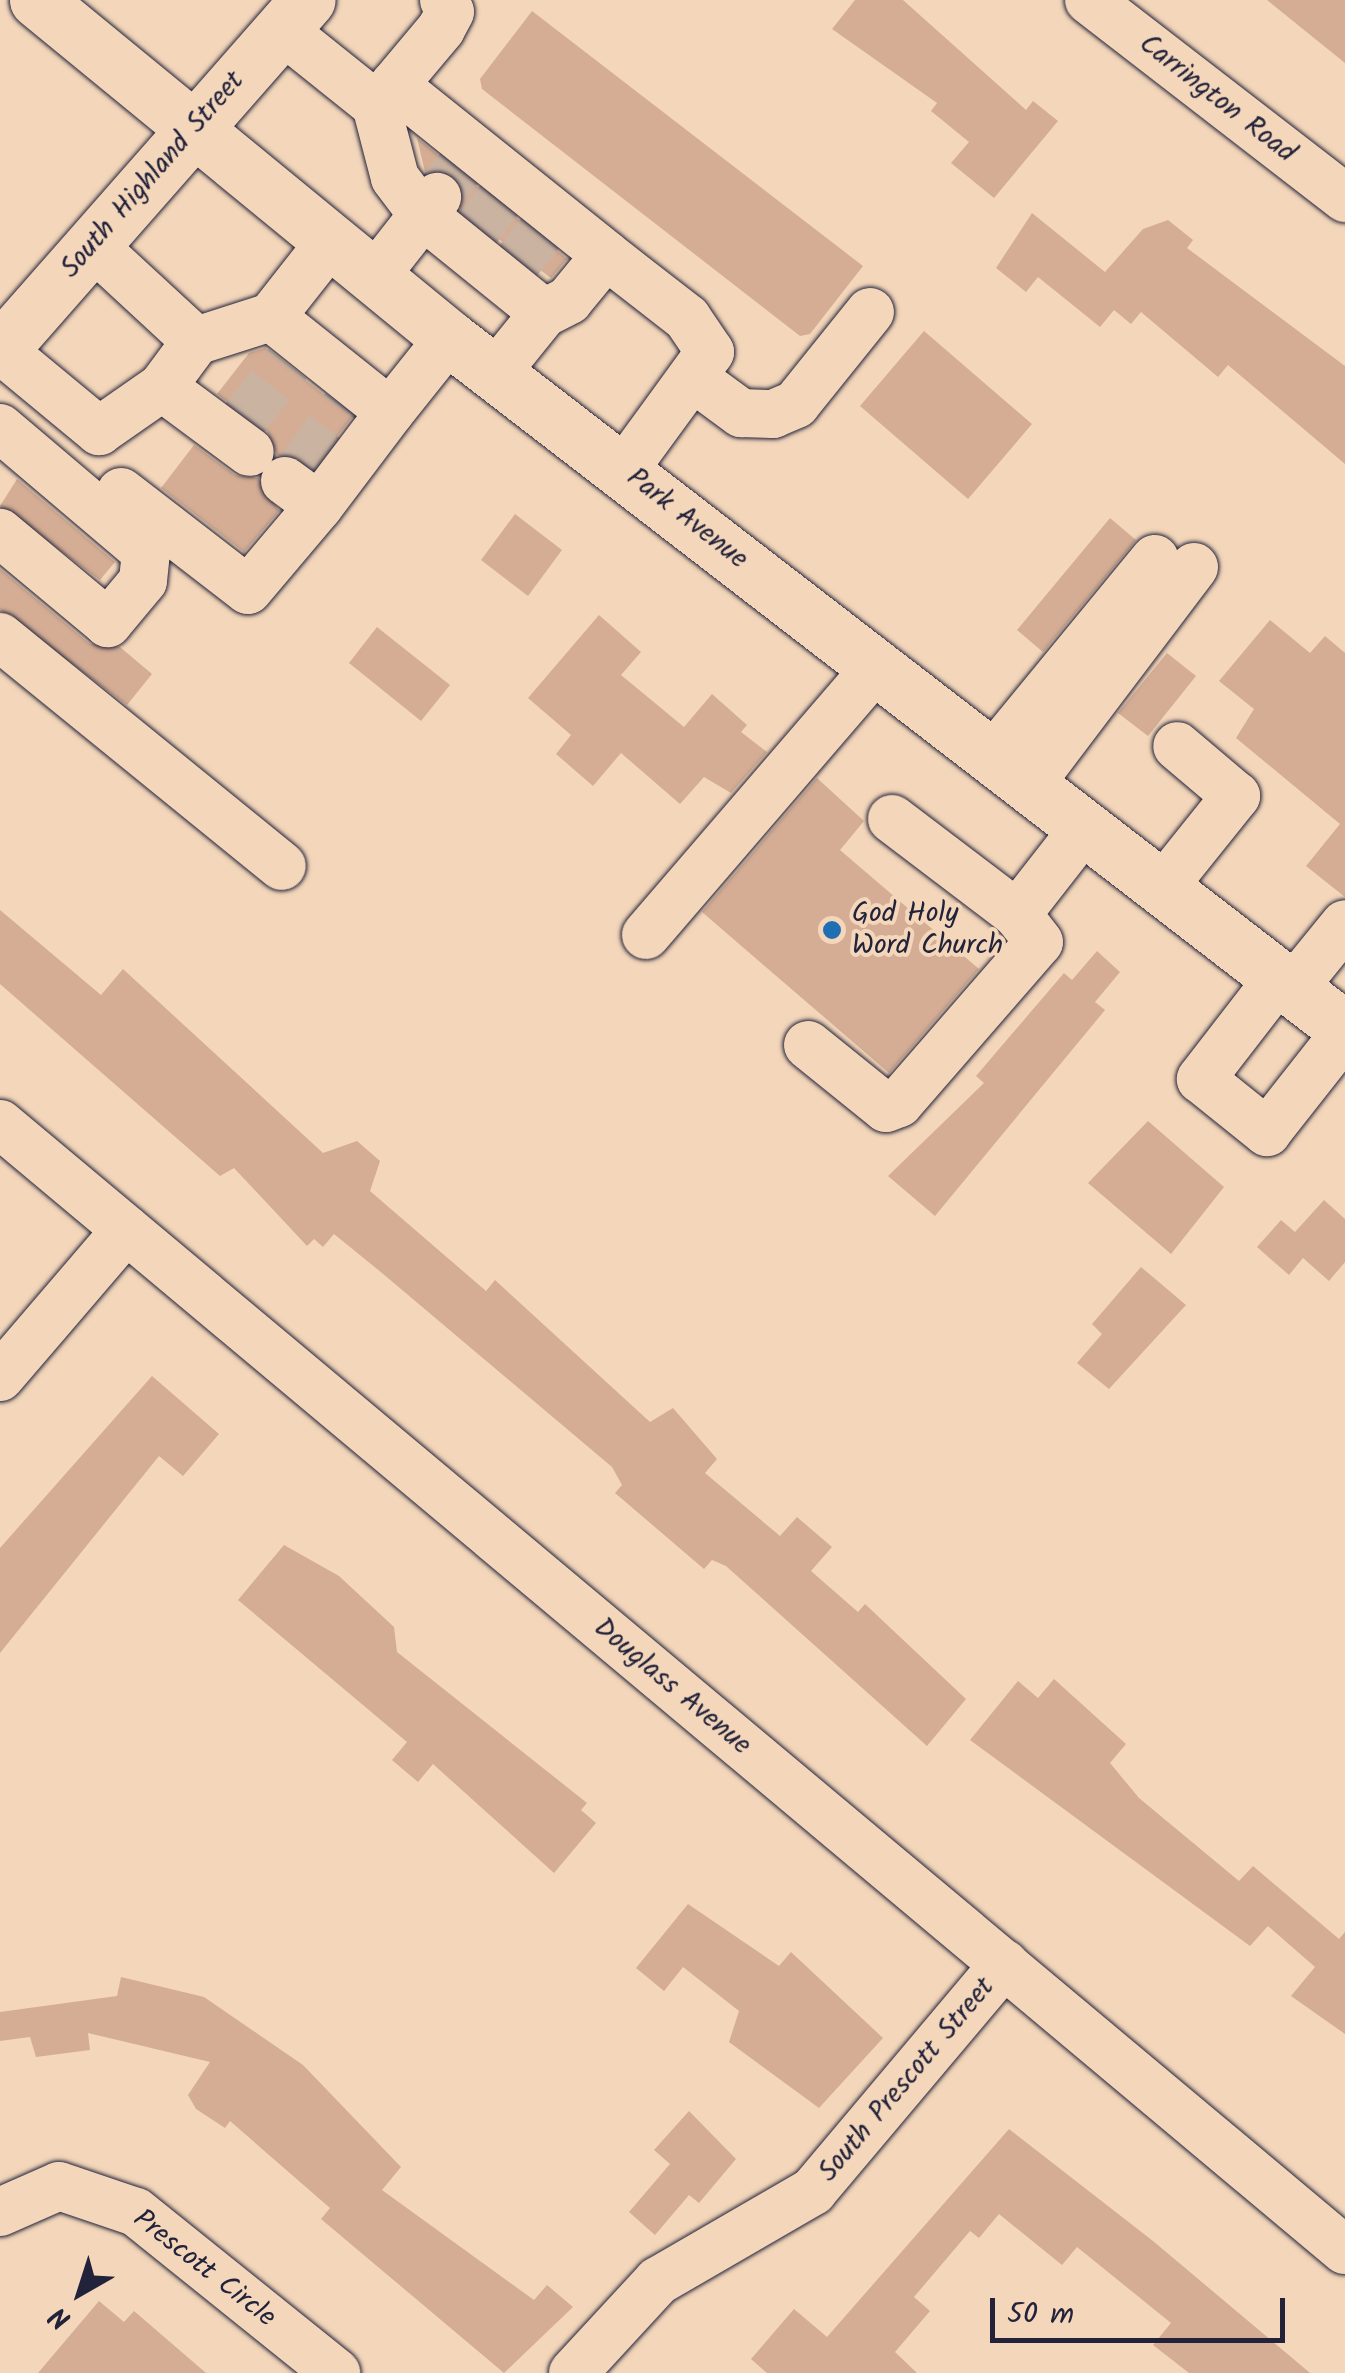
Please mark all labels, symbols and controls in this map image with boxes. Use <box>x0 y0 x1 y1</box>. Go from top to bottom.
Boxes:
street label: Carrington Road <box>1132 28 1302 170</box>
street label: South Highland Street <box>54 65 252 285</box>
street label: Park Avenue <box>620 461 754 577</box>
place label: God Holy Word Church <box>852 897 1003 963</box>
marker: God Holy Word Church <box>821 919 843 941</box>
street label: Douglass Avenue <box>587 1611 757 1763</box>
street label: South Prescott Street <box>812 1971 1002 2189</box>
street label: Prescott Circle <box>126 2203 282 2335</box>
north arrow <box>30 2243 130 2343</box>
scale bar <box>995 2278 1290 2340</box>
text: 50 m <box>1007 2291 1074 2339</box>
text: N <box>40 2294 82 2340</box>

